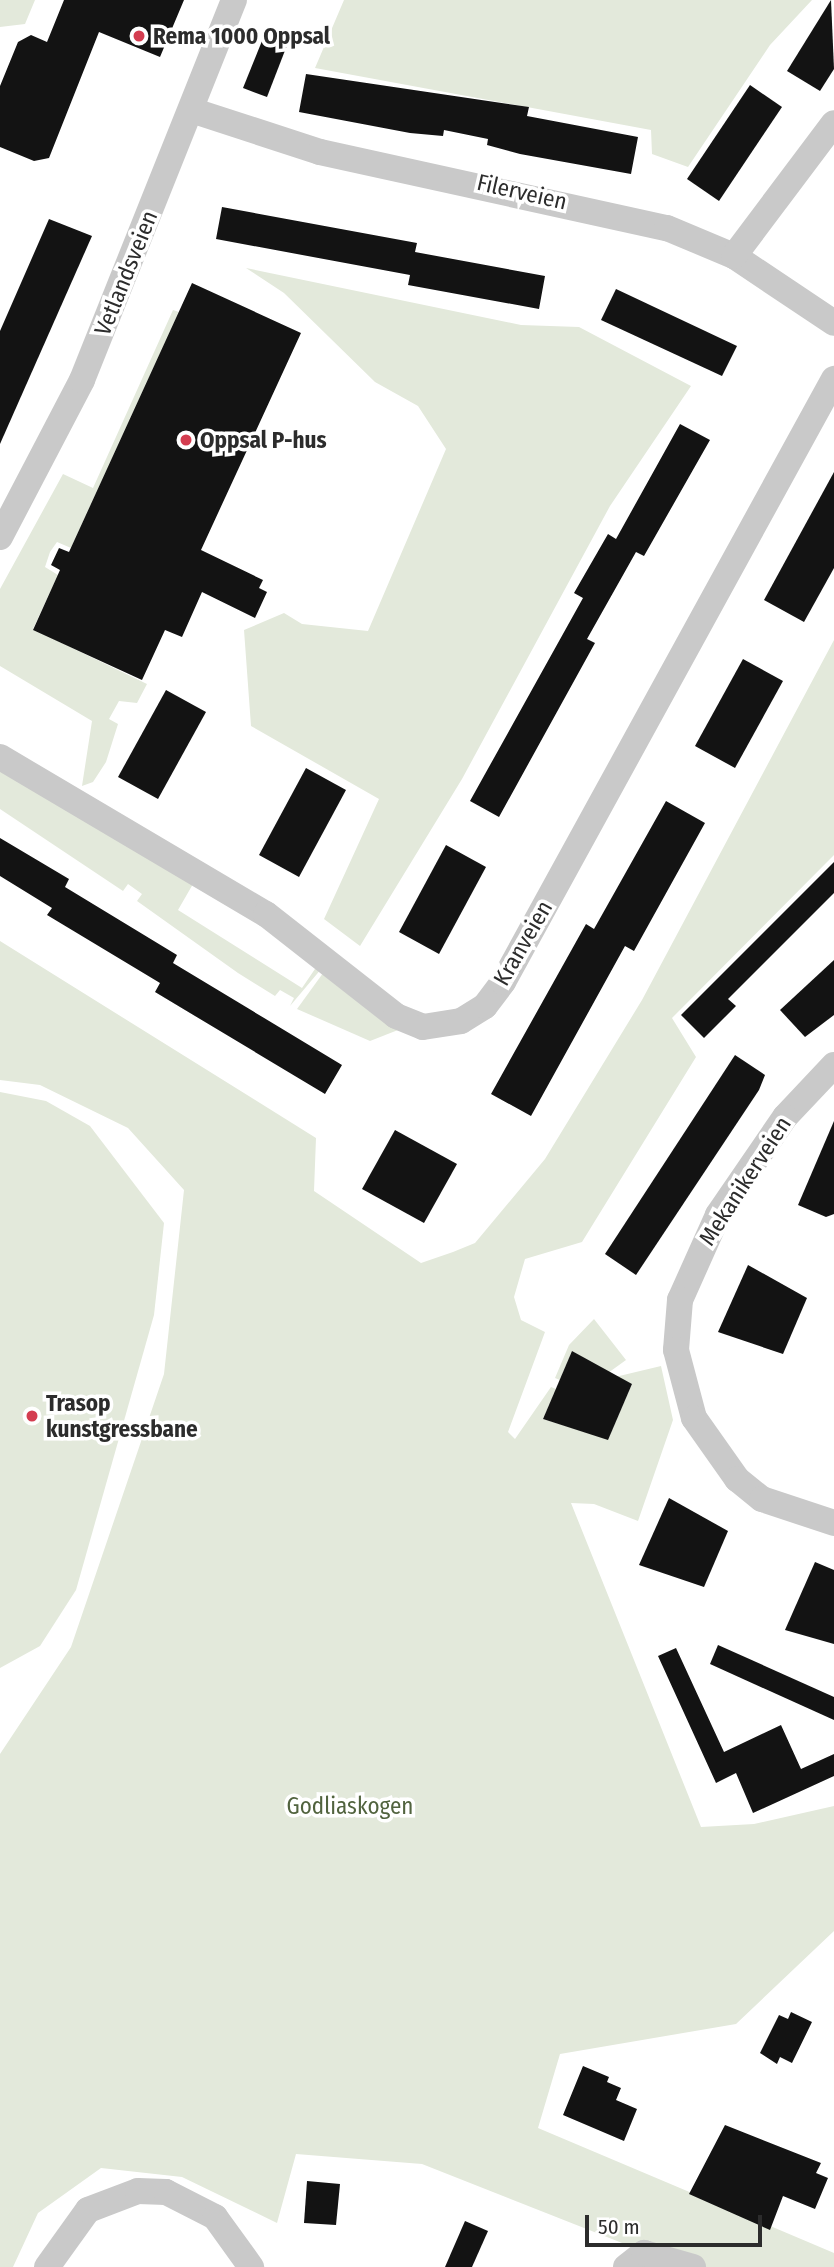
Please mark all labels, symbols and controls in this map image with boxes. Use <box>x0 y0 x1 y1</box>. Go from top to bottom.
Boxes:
place label: Rema 1000 Oppsal <box>153 22 330 50</box>
marker: Rema 1000 Oppsal <box>131 28 147 44</box>
street label: Filerveien <box>474 168 570 216</box>
street label: Vetlandsveien <box>89 207 163 339</box>
place label: Oppsal P-hus <box>200 426 327 454</box>
marker: Oppsal P-hus <box>178 432 194 448</box>
street label: Kranveien <box>488 896 558 990</box>
street label: Mekanikerveien <box>693 1111 797 1251</box>
place label: Trasop kunstgressbane <box>46 1389 198 1443</box>
marker: Trasop kunstgressbane <box>24 1408 40 1424</box>
park label: Godliaskogen <box>287 1792 413 1820</box>
scale bar <box>589 2200 766 2244</box>
text: 50 m <box>598 2214 640 2240</box>

